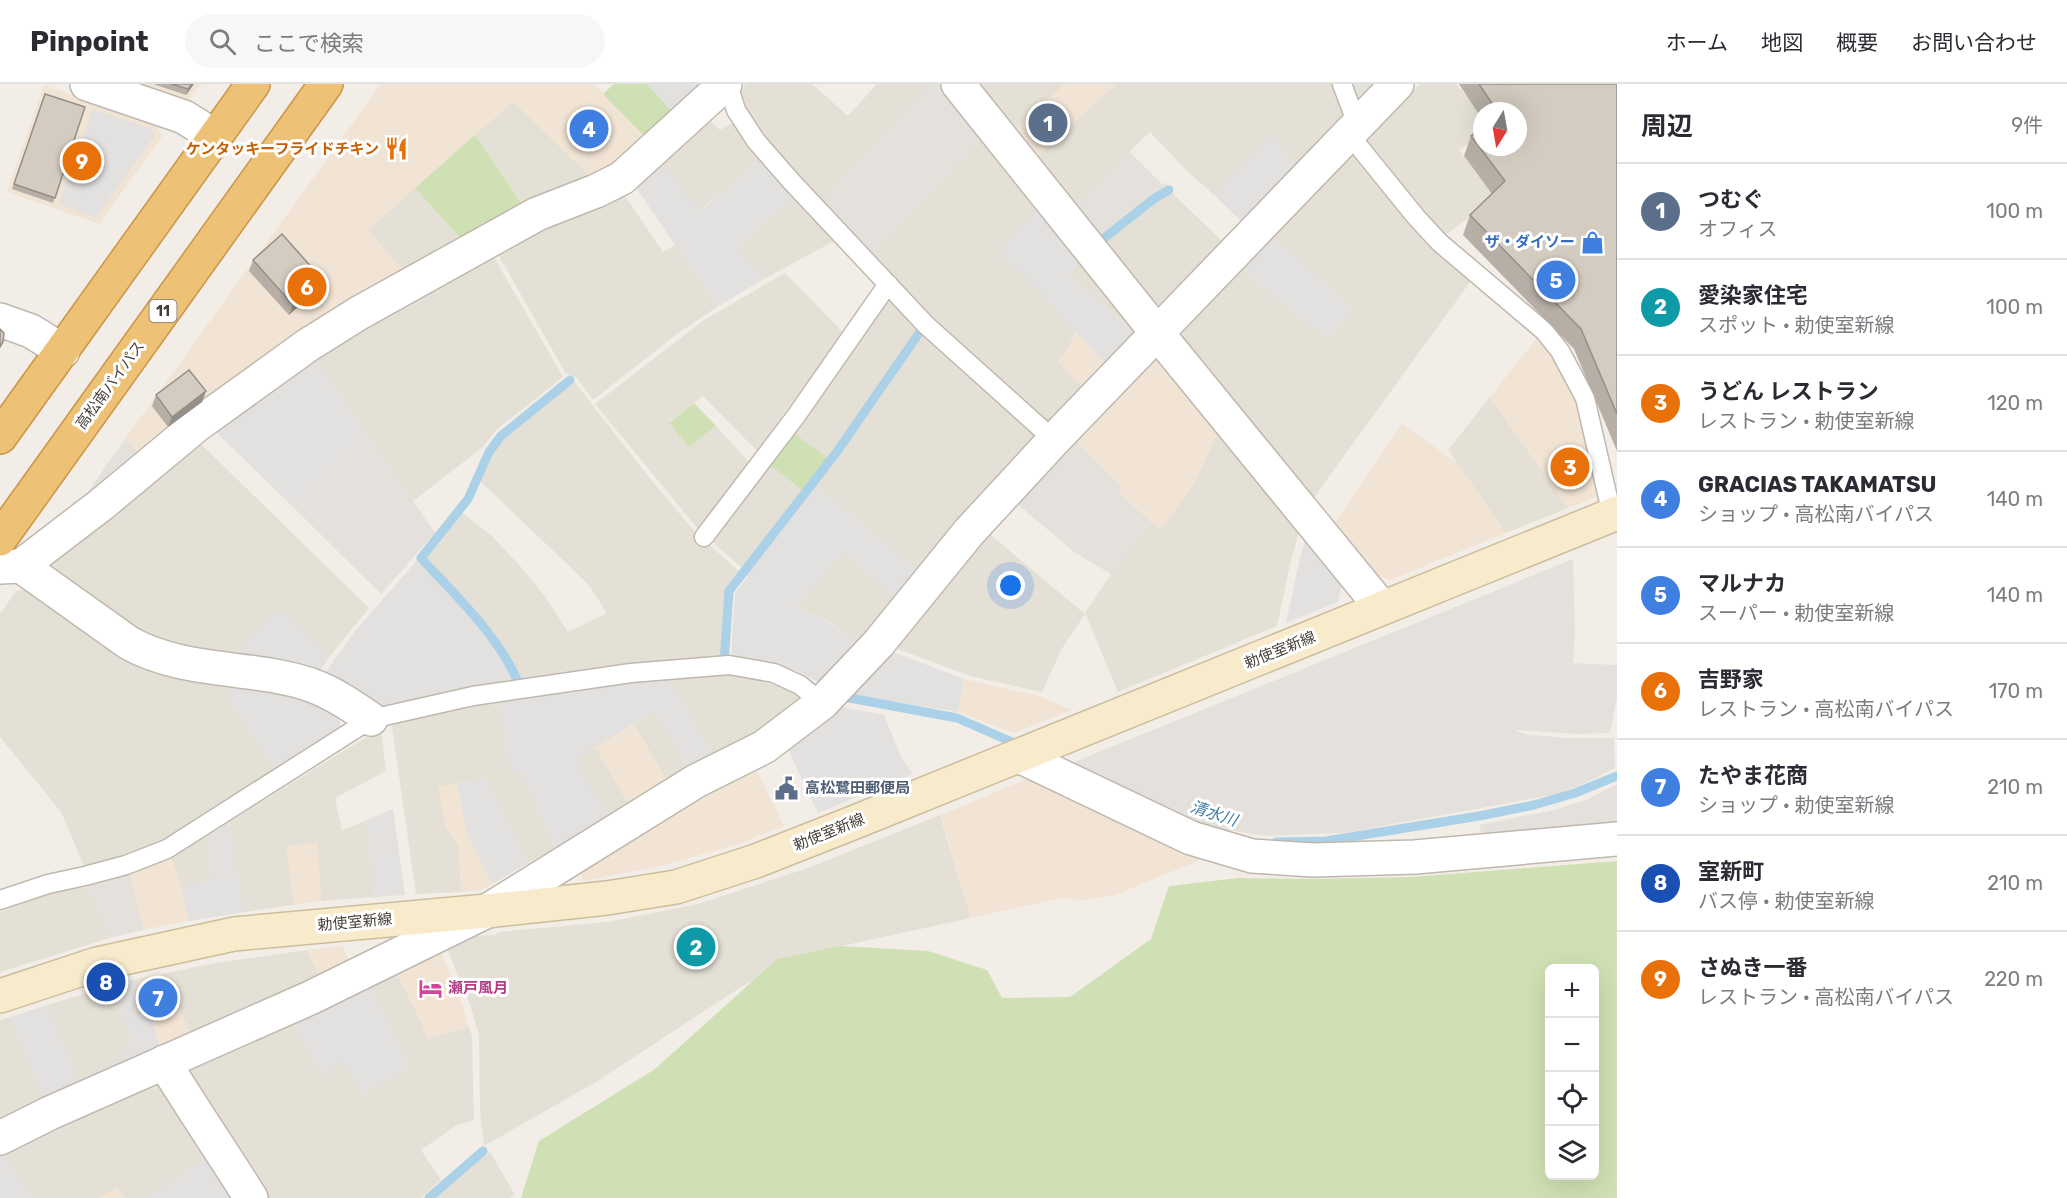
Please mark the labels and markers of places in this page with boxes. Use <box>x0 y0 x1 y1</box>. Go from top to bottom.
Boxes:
pin: 1 <box>1028 100 1068 146</box>
pin: 4 <box>570 106 608 152</box>
restaurant icon: ケンタッキーフライドチキン <box>384 136 410 162</box>
pin: 9 <box>62 138 101 184</box>
place label: ケンタッキーフライドチキン <box>186 140 379 158</box>
shop icon: ザ・ダイソー <box>1580 229 1606 255</box>
place label: ザ・ダイソー <box>1485 233 1575 251</box>
pin: 5 <box>1536 258 1576 302</box>
pin: 6 <box>288 264 326 310</box>
pin: 3 <box>1550 444 1590 490</box>
public building icon: 高松鷺田郵便局 <box>774 775 800 801</box>
place label: 高松鷺田郵便局 <box>805 779 910 797</box>
pin: 2 <box>676 924 716 970</box>
pin: 8 <box>86 960 126 1004</box>
hotel icon: 瀬戸風月 <box>417 975 443 1001</box>
pin: 7 <box>138 976 178 1020</box>
place label: 瀬戸風月 <box>448 979 508 997</box>

